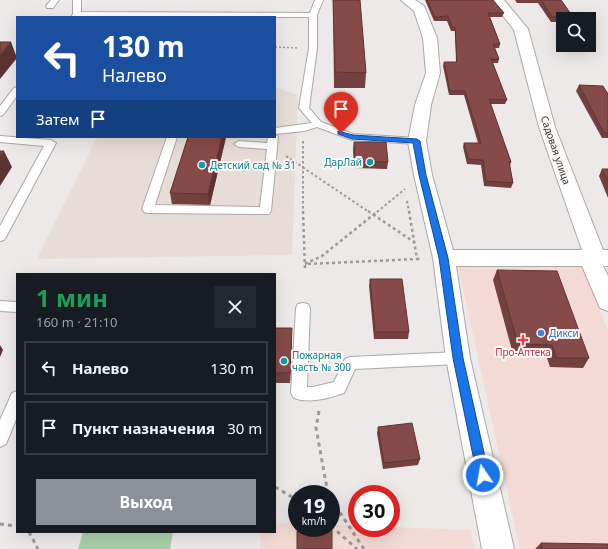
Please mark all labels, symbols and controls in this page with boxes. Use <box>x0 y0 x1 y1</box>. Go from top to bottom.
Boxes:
map controls <box>556 12 596 52</box>
button: search <box>556 12 596 52</box>
text: 130 m <box>102 27 185 65</box>
icon: left <box>36 32 88 84</box>
text: Налево <box>102 63 167 87</box>
pin <box>324 92 358 133</box>
icon: arrive <box>330 98 352 120</box>
icon: arrive <box>87 108 109 130</box>
text: Затем <box>36 109 79 129</box>
street label: Садовая улица <box>538 114 574 186</box>
place label: ДарЛай <box>324 155 362 169</box>
marker: ДарЛай <box>365 157 375 167</box>
place label: Детский сад № 31 <box>210 158 296 172</box>
marker: Детский сад № 31 <box>197 160 207 170</box>
text: 1 мин <box>36 281 108 314</box>
button: close <box>214 286 256 328</box>
text: 160 m · 21:10 <box>36 313 117 331</box>
place label: Дикси <box>549 326 579 340</box>
marker: Дикси <box>536 328 546 338</box>
marker: Про-Аптека <box>518 335 528 345</box>
place label: Про-Аптека <box>495 345 551 359</box>
place label: Пожарная часть № 300 <box>292 348 351 374</box>
marker: Пожарная часть № 300 <box>279 356 289 366</box>
icon: left <box>38 357 60 379</box>
text: Налево <box>72 358 129 378</box>
text: 130 m <box>210 358 254 378</box>
icon: arrive <box>38 417 60 439</box>
text: Пункт назначения <box>72 418 215 438</box>
text: 30 m <box>227 418 262 438</box>
position arrow <box>462 454 504 496</box>
button: Выход <box>36 479 256 525</box>
speed limit sign: 30 <box>348 485 400 537</box>
text: 19 <box>303 492 325 519</box>
text: km/h <box>302 514 326 528</box>

